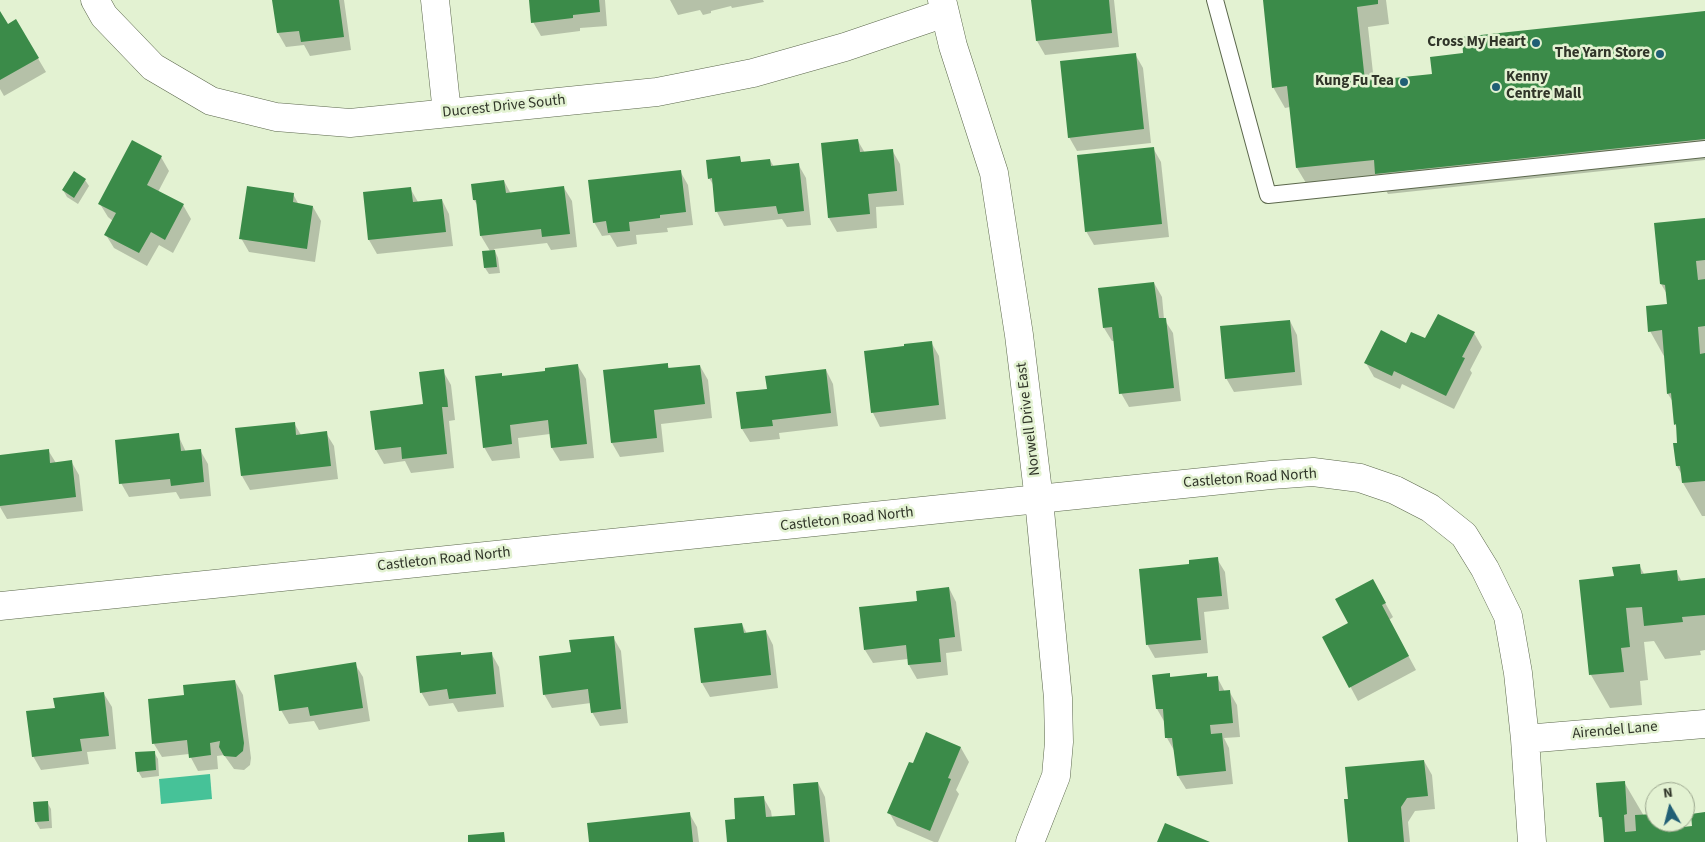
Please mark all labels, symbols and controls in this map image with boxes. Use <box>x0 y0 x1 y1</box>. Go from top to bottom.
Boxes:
place label: Cross My Heart <box>1427 34 1526 52</box>
marker: Cross My Heart <box>1530 37 1542 49</box>
place label: The Yarn Store <box>1555 45 1650 63</box>
marker: The Yarn Store <box>1654 48 1666 60</box>
place label: Kenny Centre Mall <box>1506 69 1581 104</box>
place label: Kung Fu Tea <box>1315 73 1394 91</box>
marker: Kung Fu Tea <box>1398 76 1410 88</box>
marker: Kenny Centre Mall <box>1490 81 1502 93</box>
street label: Ducrest Drive South <box>441 92 567 122</box>
street label: Norwell Drive East <box>1013 361 1045 477</box>
street label: Castleton Road North <box>1183 465 1317 493</box>
street label: Castleton Road North <box>779 504 915 536</box>
street label: Castleton Road North <box>376 544 512 576</box>
street label: Airendel Lane <box>1572 718 1658 744</box>
north arrow <box>1645 782 1695 832</box>
text: N <box>1662 783 1674 804</box>

